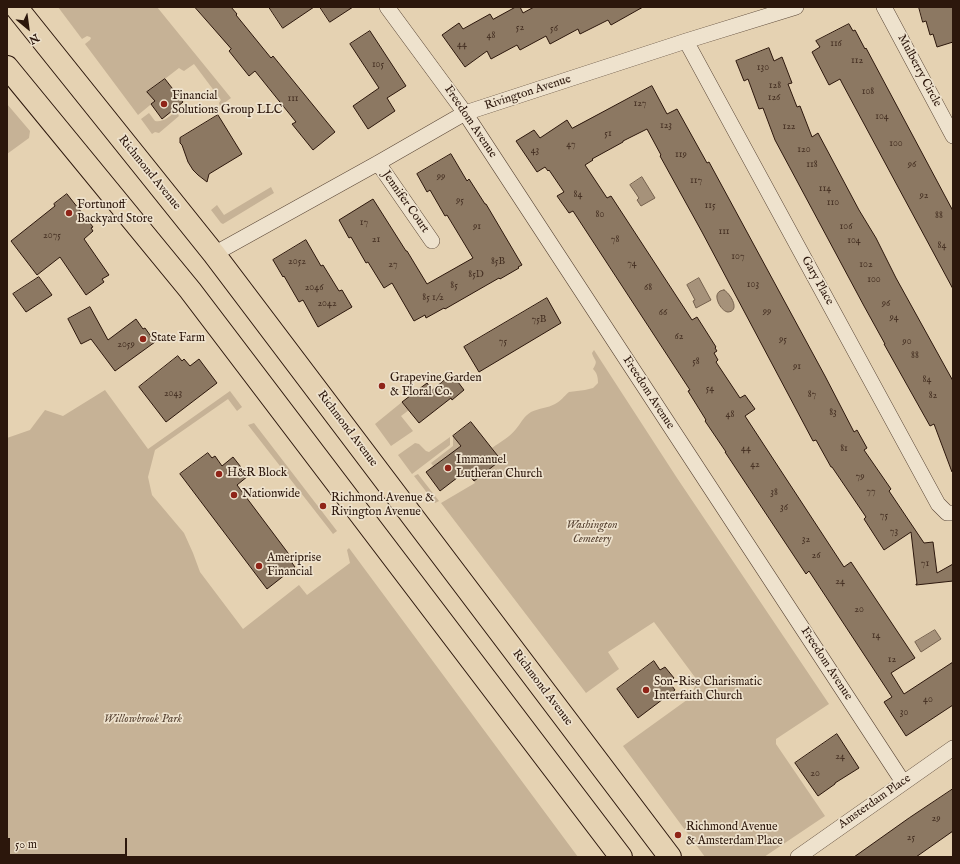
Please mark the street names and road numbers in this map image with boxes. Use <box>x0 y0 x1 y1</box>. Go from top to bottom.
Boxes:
street label: Mulberry Circle <box>894 32 944 110</box>
street label: Rivington Avenue <box>483 72 573 114</box>
street label: Freedom Avenue <box>440 83 500 161</box>
street label: Richmond Avenue <box>115 133 183 213</box>
street label: Jennifer Court <box>378 168 432 236</box>
street label: Gary Place <box>798 254 836 308</box>
street label: Freedom Avenue <box>619 354 677 432</box>
street label: Richmond Avenue <box>314 388 380 470</box>
street label: Freedom Avenue <box>797 625 855 703</box>
street label: Richmond Avenue <box>509 647 575 729</box>
street label: Amsterdam Place <box>836 772 914 832</box>

